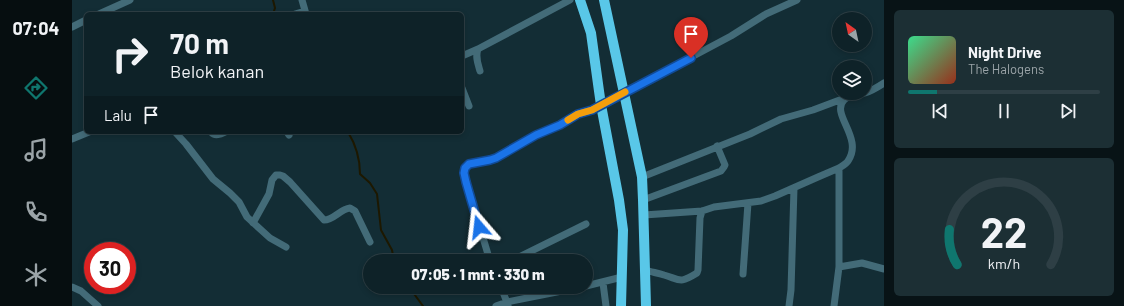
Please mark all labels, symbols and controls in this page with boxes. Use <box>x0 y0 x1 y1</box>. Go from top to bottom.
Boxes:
north arrow <box>832 12 872 52</box>
map controls <box>832 12 872 100</box>
text: 07:04 <box>13 17 59 39</box>
pin <box>674 17 708 58</box>
icon: arrive <box>680 23 702 45</box>
text: 70 m <box>170 26 229 60</box>
icon: right <box>104 28 156 80</box>
text: Night Drive <box>968 43 1041 61</box>
text: Belok kanan <box>170 60 264 82</box>
button: layers <box>832 60 872 100</box>
text: The Halogens <box>968 61 1044 77</box>
icon: directions <box>22 74 50 102</box>
icon: previous <box>929 100 951 122</box>
icon: pause <box>993 100 1015 122</box>
icon: next <box>1057 100 1079 122</box>
icon: arrive <box>140 104 162 126</box>
text: Lalu <box>104 106 132 124</box>
icon: music <box>22 136 50 164</box>
icon: phone <box>22 198 50 226</box>
position arrow <box>458 206 500 248</box>
text: 22 <box>981 206 1027 256</box>
speed limit sign: 30 <box>84 242 136 294</box>
text: km/h <box>988 255 1020 272</box>
icon: climate <box>22 261 50 289</box>
text: 07:05 · 1 mnt · 330 m <box>411 265 545 283</box>

